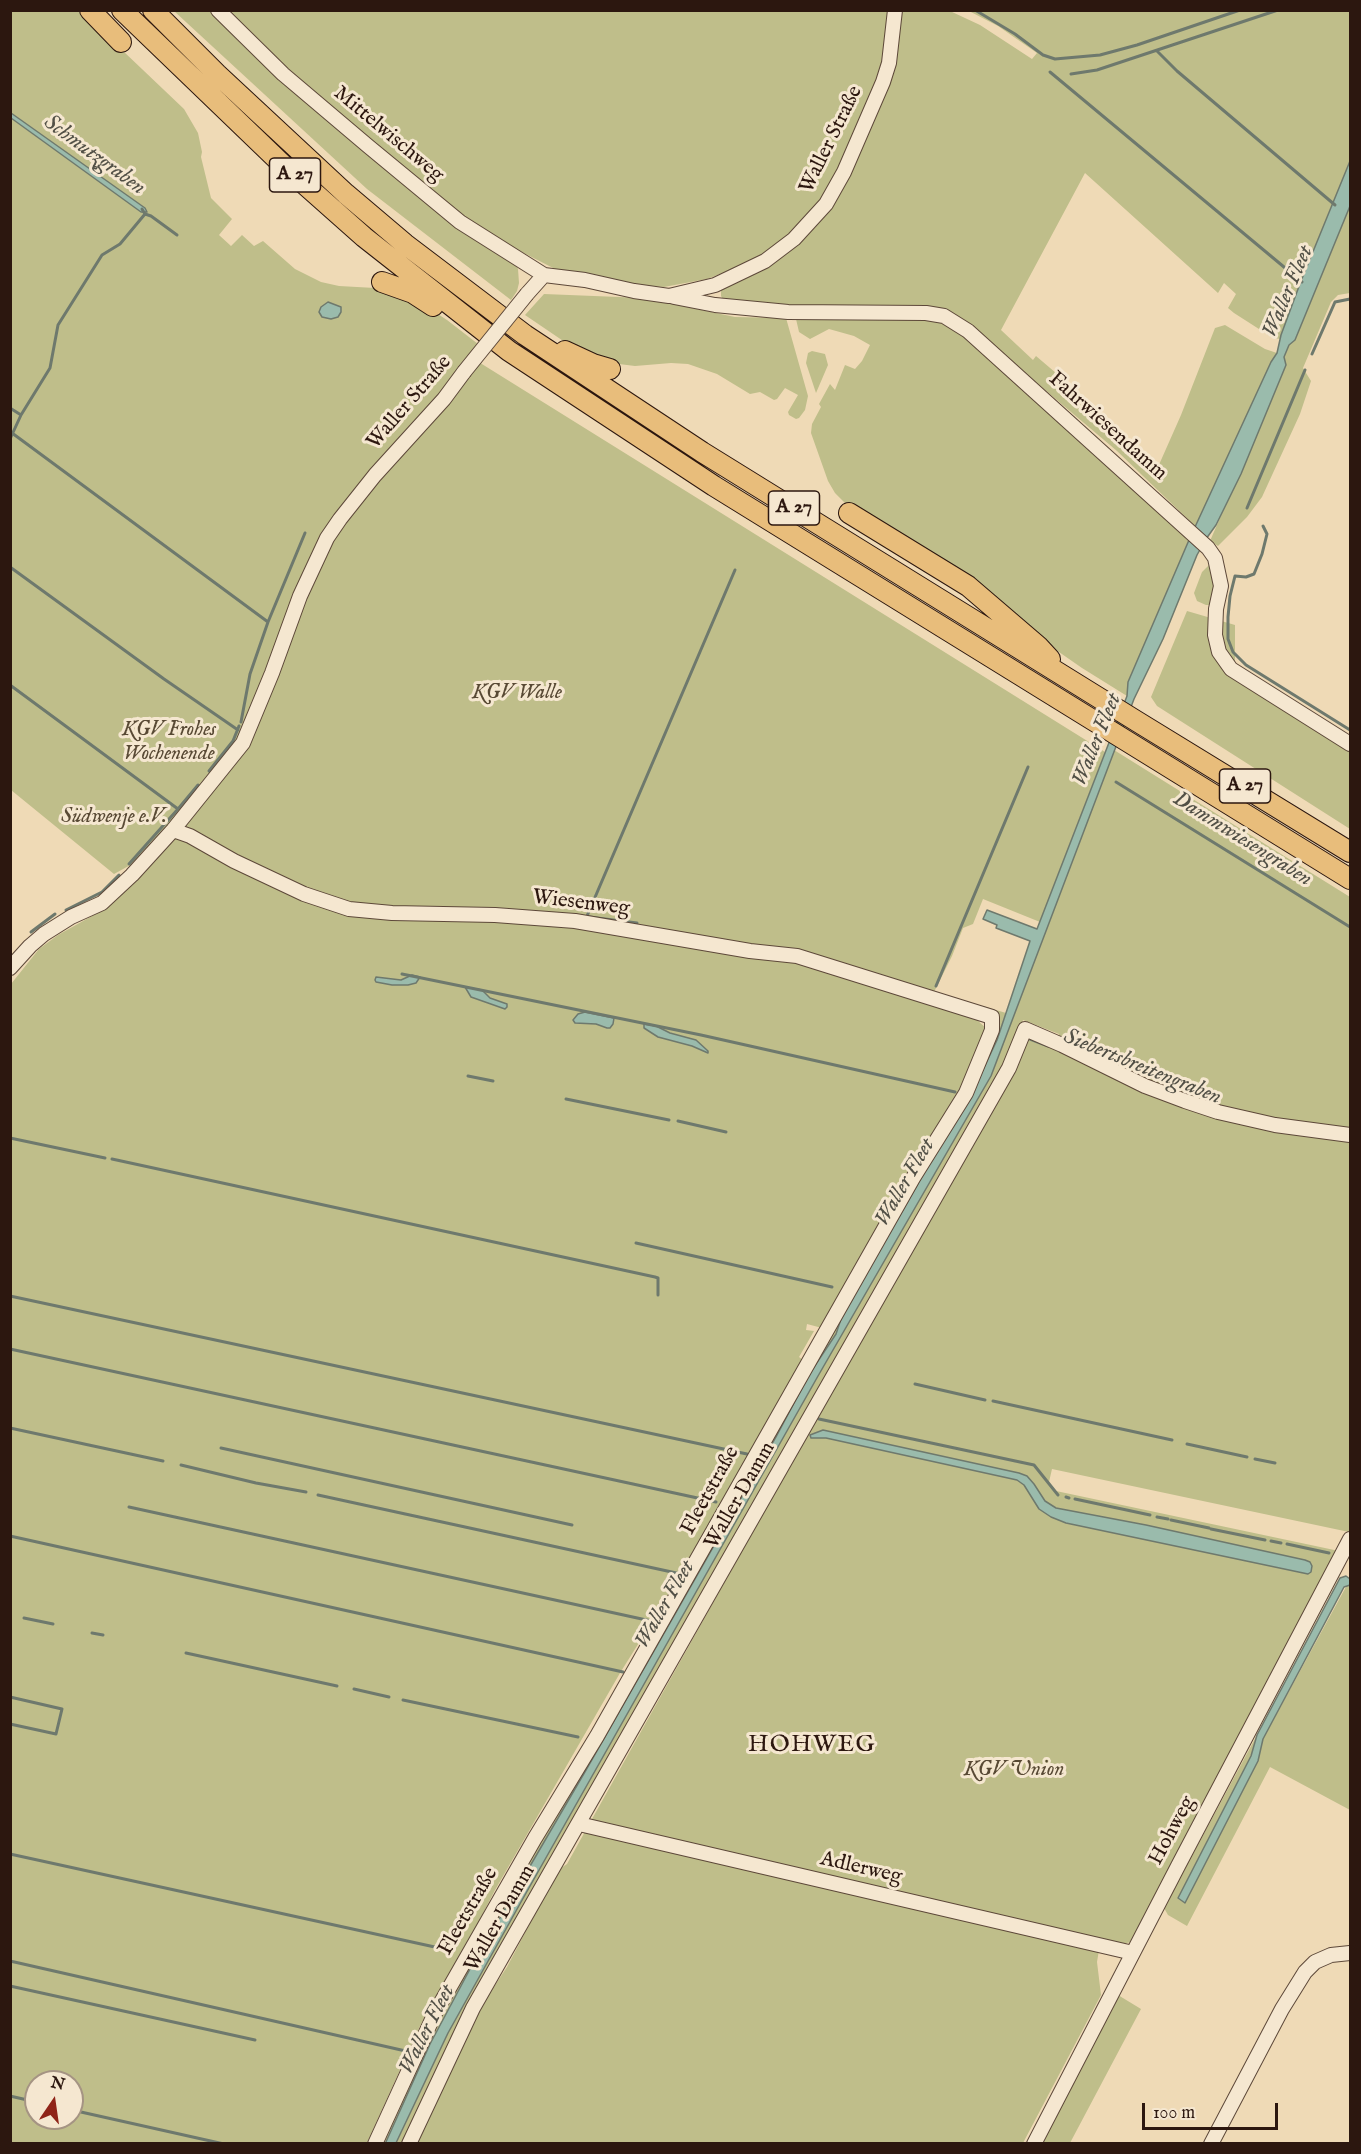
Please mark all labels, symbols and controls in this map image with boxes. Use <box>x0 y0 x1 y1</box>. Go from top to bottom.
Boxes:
street label: Mittelwischweg <box>328 82 448 188</box>
street label: Waller Straße <box>795 82 869 198</box>
water label: Schmutzgraben <box>38 110 150 202</box>
road number: A 27 <box>270 158 320 192</box>
water label: Waller Fleet <box>1258 242 1320 342</box>
street label: Waller Straße <box>362 351 458 455</box>
street label: Fahrwiesendamm <box>1043 367 1171 487</box>
road number: A 27 <box>768 491 820 525</box>
park label: KGV Walle <box>472 681 562 707</box>
water label: Waller Fleet <box>1067 690 1129 790</box>
park label: KGV Frohes Wochenende <box>122 718 216 768</box>
road number: A 27 <box>1220 769 1270 803</box>
water label: Dammwiesengraben <box>1168 787 1316 893</box>
park label: Südwenje e.V. <box>61 805 167 831</box>
street label: Wiesenweg <box>531 886 631 922</box>
water label: Siebertsbreitengraben <box>1059 1024 1225 1112</box>
water label: Waller Fleet <box>870 1134 942 1232</box>
street label: Waller Damm <box>700 1438 782 1554</box>
street label: Fleetstraße <box>676 1442 746 1540</box>
water label: Waller Fleet <box>630 1556 702 1654</box>
district label: HOHWEG <box>748 1732 876 1760</box>
park label: KGV Union <box>964 1758 1064 1784</box>
street label: Hohweg <box>1144 1792 1202 1870</box>
street label: Adlerweg <box>818 1847 904 1891</box>
street label: Waller Damm <box>460 1861 542 1977</box>
street label: Fleetstraße <box>434 1864 504 1960</box>
water label: Waller Fleet <box>394 1981 462 2079</box>
north arrow <box>24 2070 84 2130</box>
text: N <box>49 2073 67 2096</box>
scale bar <box>1145 2091 1282 2129</box>
text: 100 m <box>1153 2102 1195 2125</box>

